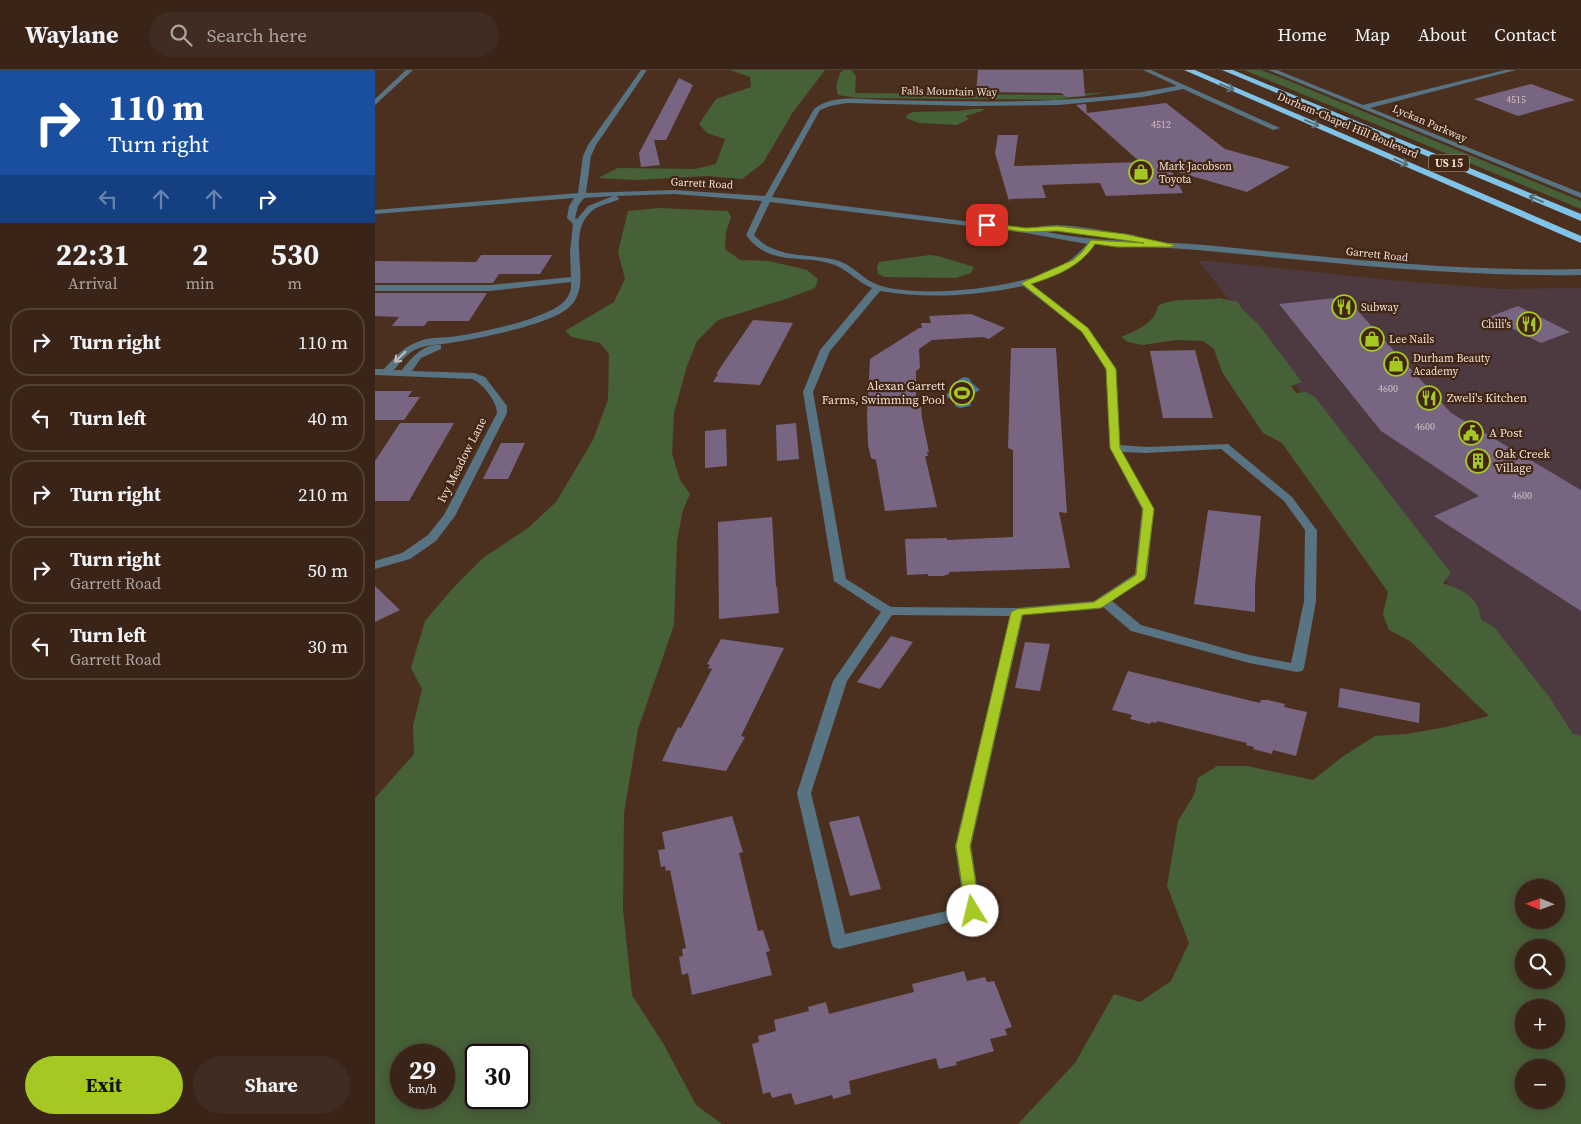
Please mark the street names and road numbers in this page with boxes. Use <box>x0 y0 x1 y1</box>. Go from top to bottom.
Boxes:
street label: Falls Mountain Way <box>901 83 998 100</box>
street label: Durham-Chapel Hill Boulevard <box>1275 89 1421 162</box>
street label: Lyckan Parkway <box>1390 101 1470 146</box>
road number: US 15 <box>1429 155 1469 172</box>
street label: Garrett Road <box>670 174 734 193</box>
street label: Garrett Road <box>1345 244 1410 265</box>
street label: Ivy Meadow Lane <box>434 415 490 505</box>

